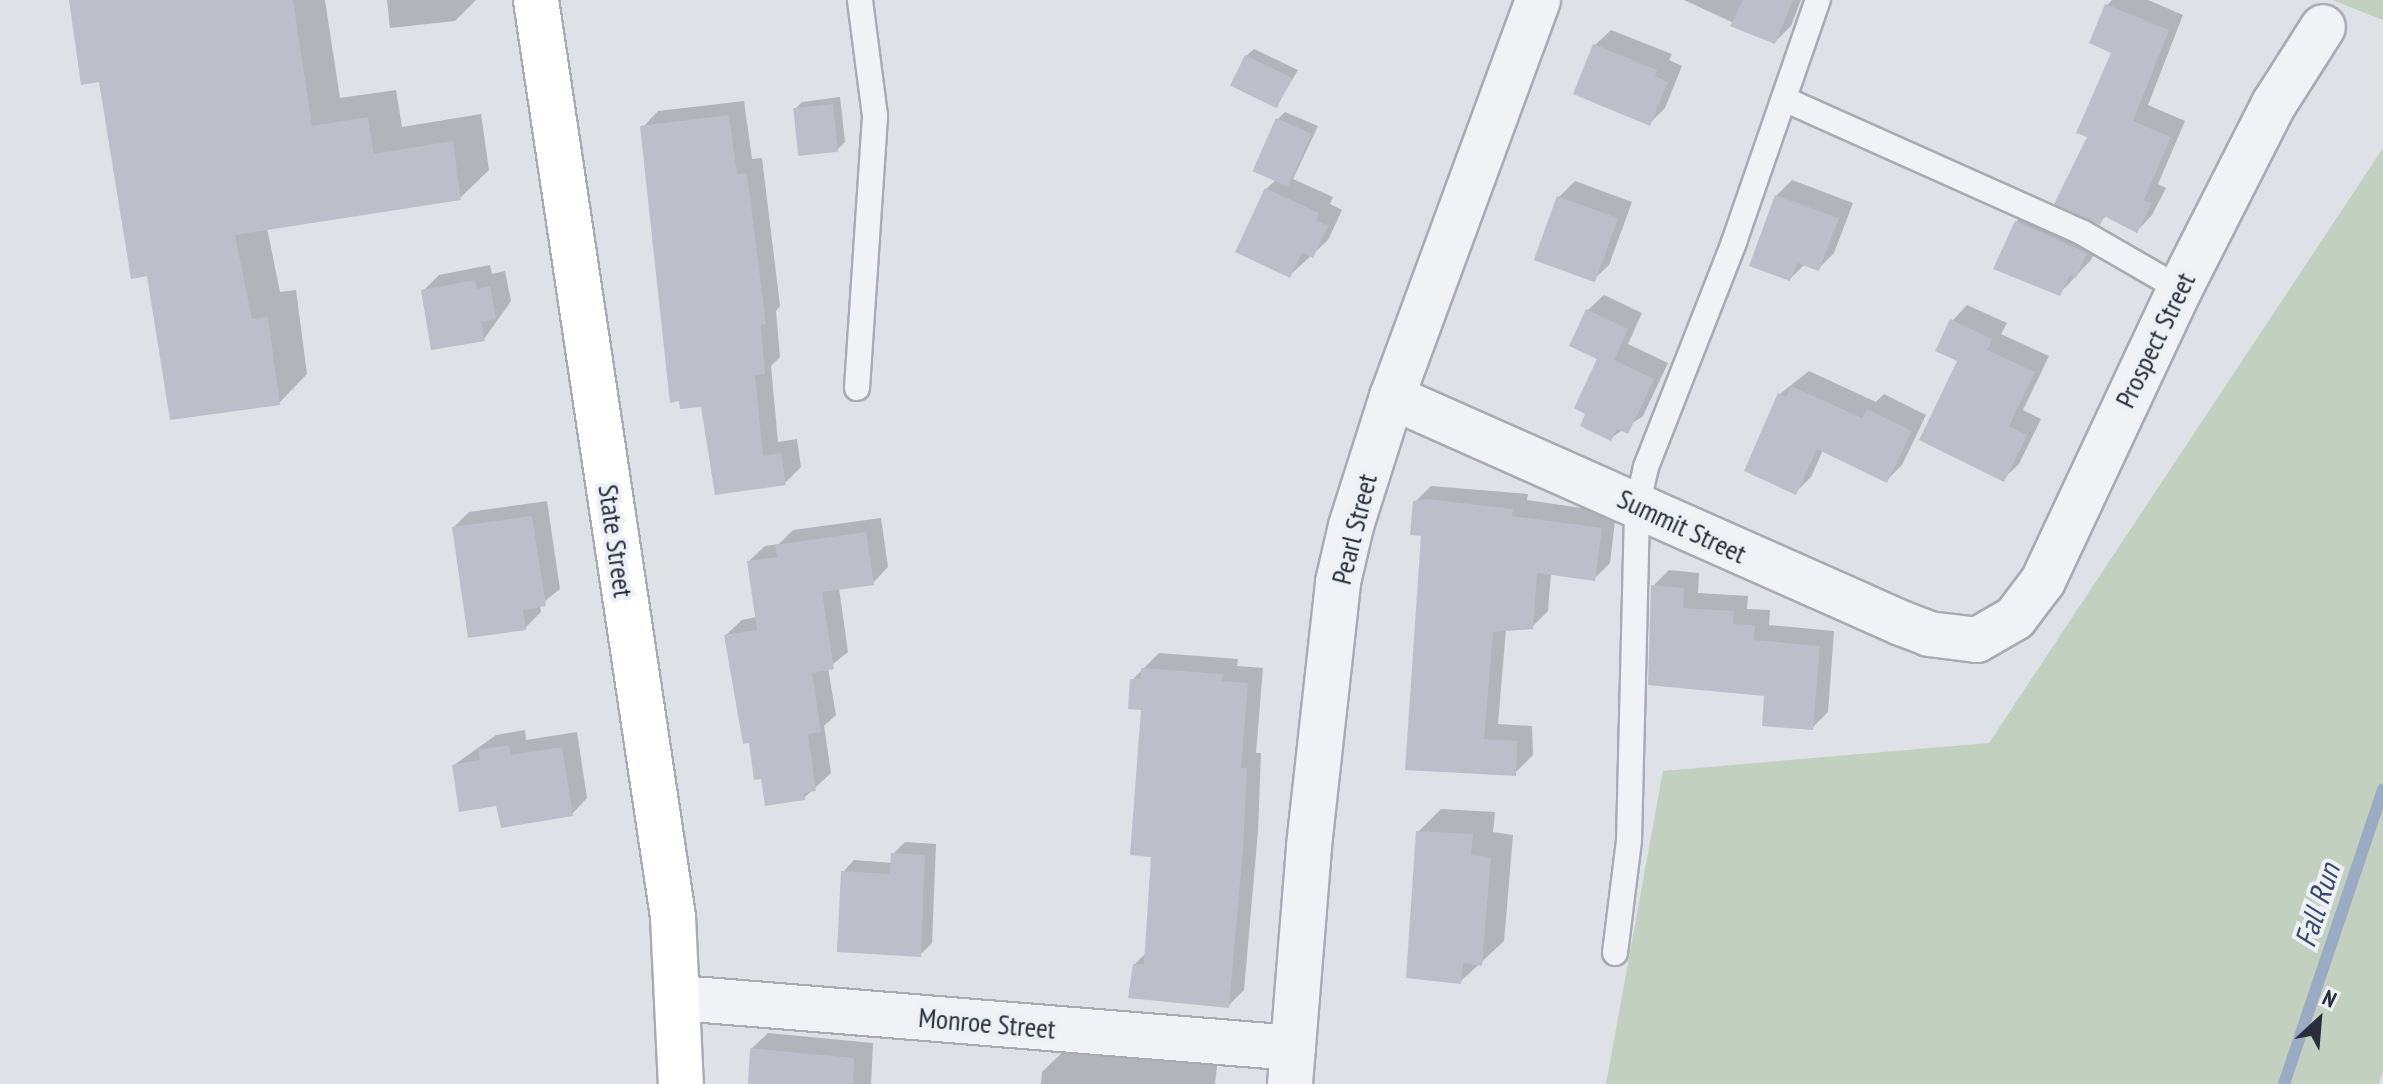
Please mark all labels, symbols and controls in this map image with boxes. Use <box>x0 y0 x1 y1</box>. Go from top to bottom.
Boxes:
street label: Prospect Street <box>2108 267 2202 413</box>
street label: Pearl Street <box>1324 470 1384 588</box>
street label: State Street <box>591 482 641 600</box>
street label: Summit Street <box>1612 482 1752 570</box>
water label: Fall Run <box>2287 859 2347 951</box>
north arrow <box>2279 980 2359 1060</box>
text: N <box>2318 983 2341 1014</box>
street label: Monroe Street <box>917 1000 1057 1046</box>

